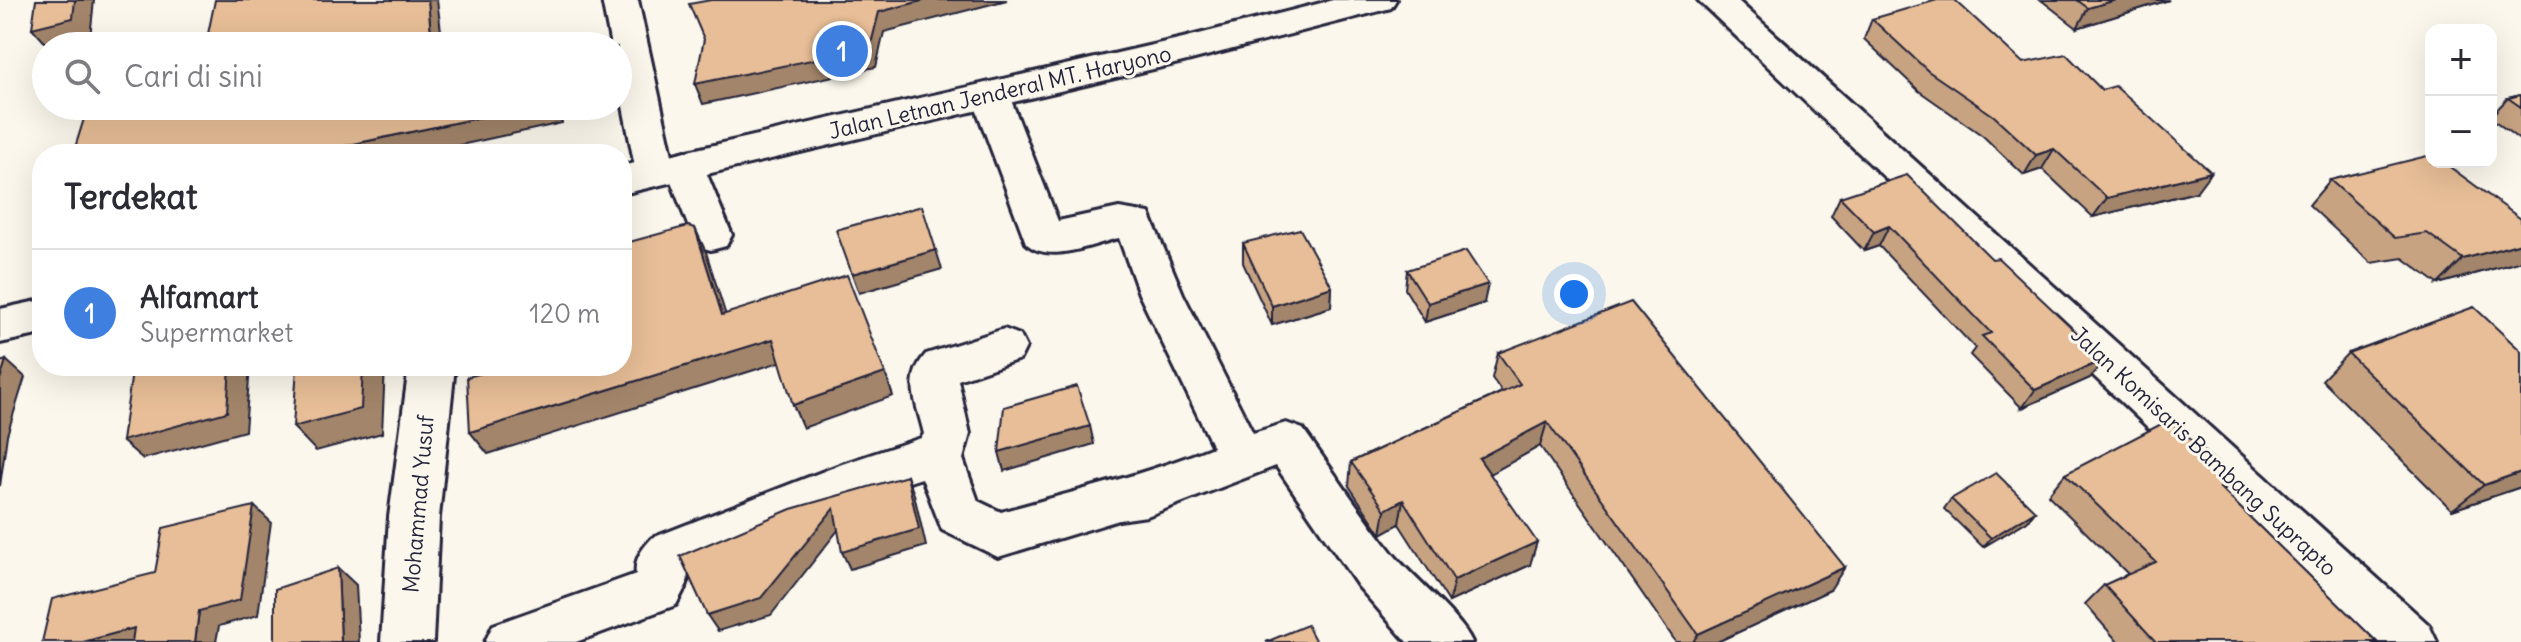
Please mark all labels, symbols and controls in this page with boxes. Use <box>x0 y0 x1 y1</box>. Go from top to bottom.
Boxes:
pin: 1 <box>816 21 868 81</box>
map controls <box>2425 24 2497 168</box>
button: + <box>2425 24 2497 96</box>
search box <box>32 32 632 120</box>
street label: Jalan Letnan Jenderal MT. Haryono <box>826 39 1174 145</box>
icon: search <box>60 54 104 98</box>
text: Cari di sini <box>124 57 263 95</box>
button: − <box>2425 96 2497 168</box>
text: Terdekat <box>64 175 197 218</box>
your location <box>1554 274 1594 314</box>
text: Alfamart <box>140 278 258 316</box>
text: 1 <box>85 297 95 330</box>
text: 120 m <box>529 297 600 330</box>
text: Supermarket <box>140 316 293 349</box>
street label: Jalan Komisaris Bambang Suprapto <box>2065 320 2343 582</box>
street label: Mohammad Yusuf <box>396 413 440 594</box>

